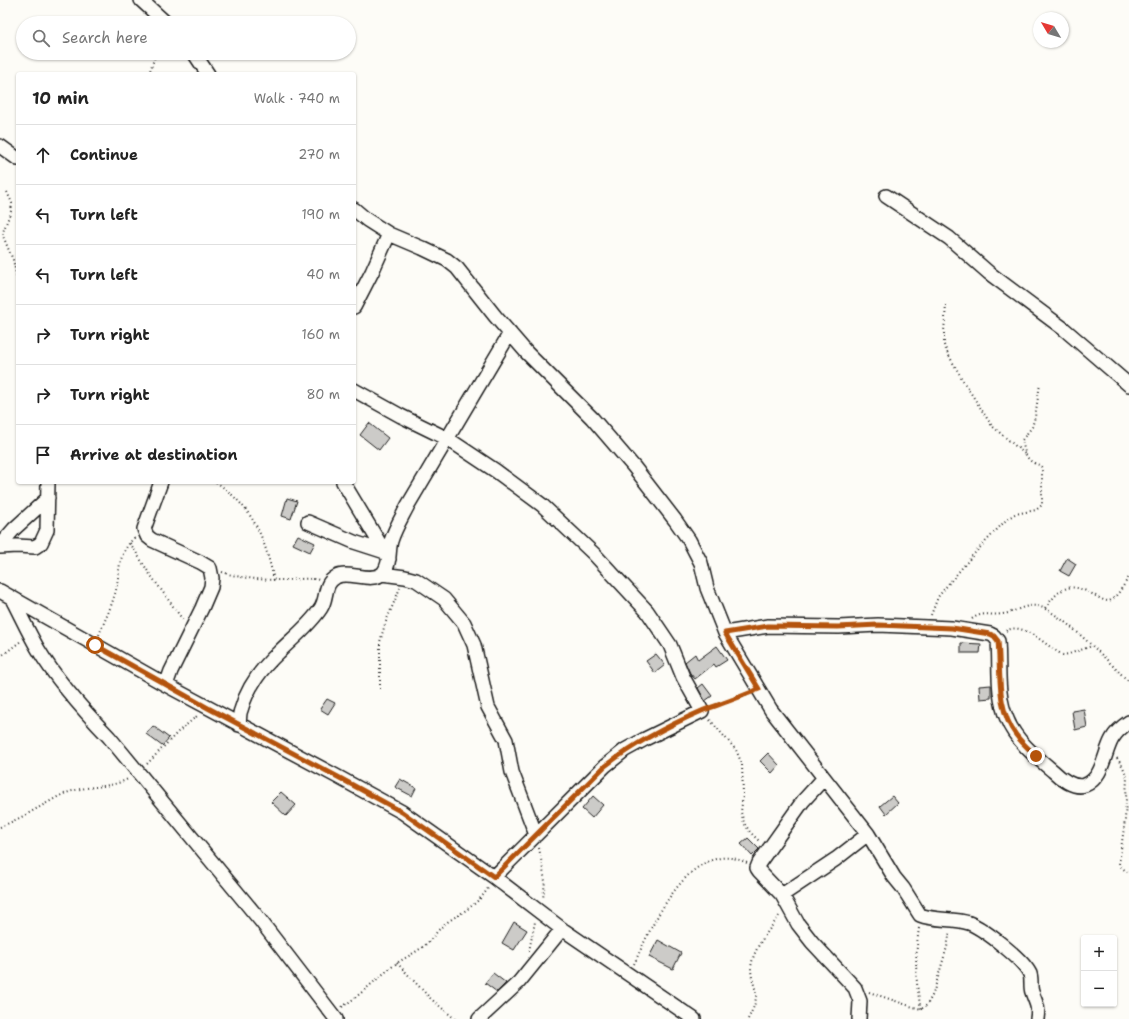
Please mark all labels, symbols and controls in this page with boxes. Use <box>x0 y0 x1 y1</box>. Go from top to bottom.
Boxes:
north arrow <box>1033 12 1069 48</box>
search box <box>16 16 356 60</box>
icon: search <box>30 27 52 49</box>
text: Search here <box>62 28 148 48</box>
text: 10 min <box>32 87 89 109</box>
text: Walk · 740 m <box>254 90 340 107</box>
icon: ahead <box>32 144 54 166</box>
text: Continue <box>70 145 138 165</box>
text: 270 m <box>298 146 340 163</box>
icon: left <box>32 204 54 226</box>
text: Turn left <box>70 205 138 225</box>
text: 190 m <box>301 206 340 223</box>
icon: left <box>32 264 54 286</box>
text: Turn left <box>70 265 138 285</box>
text: 40 m <box>306 266 340 283</box>
icon: right <box>32 324 54 346</box>
text: Turn right <box>70 325 150 345</box>
text: 160 m <box>302 326 340 343</box>
icon: right <box>32 384 54 406</box>
text: Turn right <box>70 385 150 405</box>
text: 80 m <box>306 386 340 403</box>
icon: arrive <box>32 444 54 466</box>
text: Arrive at destination <box>70 445 238 465</box>
route start <box>86 636 104 654</box>
route end <box>1027 747 1045 765</box>
map controls <box>1081 935 1117 1007</box>
button: + <box>1081 935 1117 971</box>
button: − <box>1081 971 1117 1007</box>

